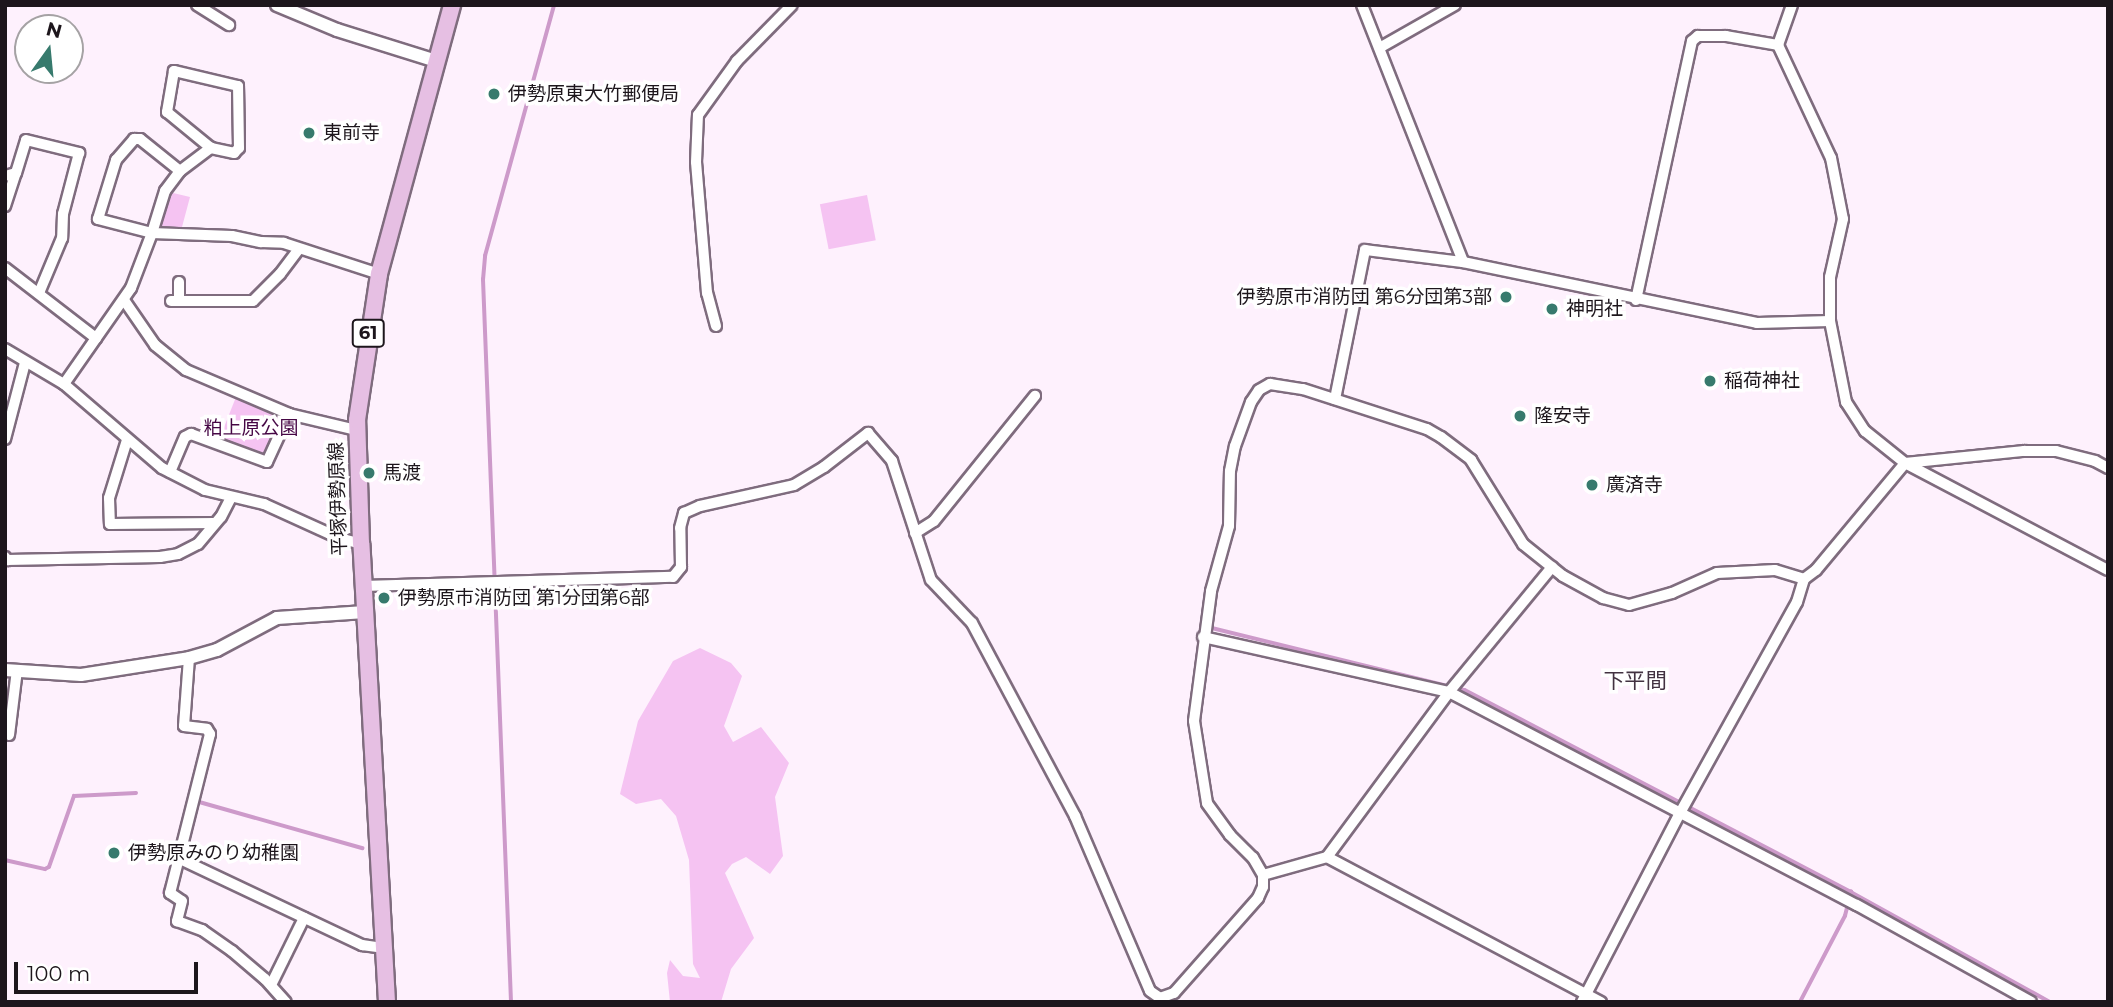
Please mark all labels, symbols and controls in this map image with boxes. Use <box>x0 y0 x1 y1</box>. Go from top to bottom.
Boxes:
north arrow <box>14 14 84 84</box>
text: N <box>44 17 64 43</box>
place label: 伊勢原東大竹郵便局 <box>508 83 679 105</box>
marker: 伊勢原東大竹郵便局 <box>486 86 502 102</box>
place label: 東前寺 <box>323 122 380 144</box>
marker: 東前寺 <box>301 125 317 141</box>
place label: 伊勢原市消防団 第6分団第3部 <box>1237 286 1492 308</box>
marker: 伊勢原市消防団 第6分団第3部 <box>1498 289 1514 305</box>
place label: 神明社 <box>1566 298 1623 320</box>
marker: 神明社 <box>1544 301 1560 317</box>
road number: 61 <box>350 318 386 348</box>
place label: 稲荷神社 <box>1724 370 1800 392</box>
marker: 稲荷神社 <box>1702 373 1718 389</box>
place label: 隆安寺 <box>1534 405 1591 427</box>
marker: 隆安寺 <box>1512 408 1528 424</box>
park label: 粕上原公園 <box>204 417 298 439</box>
street label: 平塚伊勢原線 <box>325 442 351 556</box>
place label: 馬渡 <box>383 462 421 484</box>
marker: 馬渡 <box>361 465 377 481</box>
place label: 廣済寺 <box>1606 474 1663 496</box>
marker: 廣済寺 <box>1584 477 1600 493</box>
place label: 伊勢原市消防団 第1分団第6部 <box>398 587 649 609</box>
marker: 伊勢原市消防団 第1分団第6部 <box>376 590 392 606</box>
district label: 下平間 <box>1604 668 1666 694</box>
place label: 伊勢原みのり幼稚園 <box>128 842 299 864</box>
marker: 伊勢原みのり幼稚園 <box>106 845 122 861</box>
scale bar <box>18 948 201 992</box>
text: 100 m <box>27 961 90 986</box>

